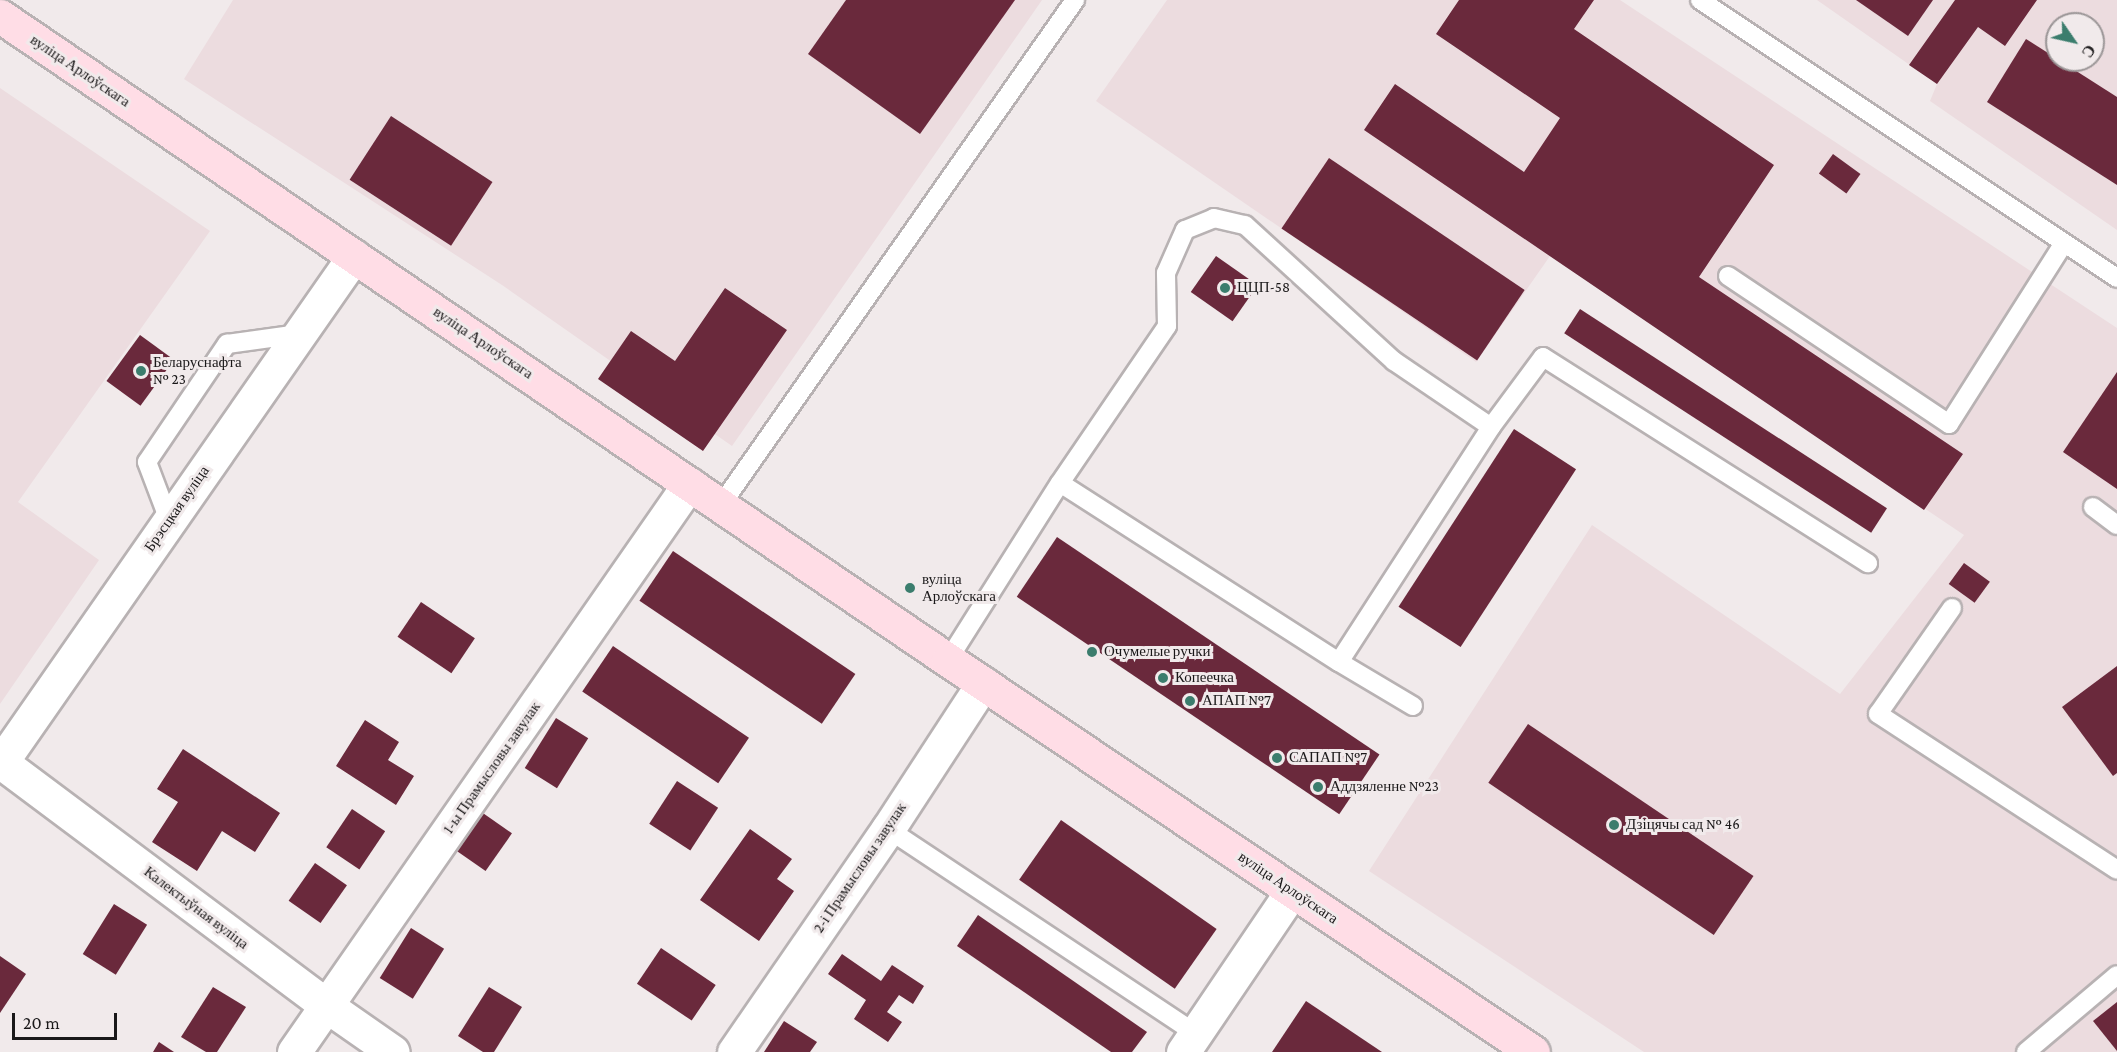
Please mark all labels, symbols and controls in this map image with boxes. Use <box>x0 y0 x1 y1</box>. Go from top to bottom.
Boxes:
north arrow <box>2045 12 2105 72</box>
street label: вуліца Арлоўскага <box>27 31 133 111</box>
text: С <box>2078 42 2099 61</box>
place label: ЦЦП-58 <box>1237 279 1290 297</box>
marker: ЦЦП-58 <box>1218 281 1232 295</box>
street label: вуліца Арлоўскага <box>430 303 536 383</box>
place label: Беларуснафта № 23 <box>153 353 242 388</box>
marker: Беларуснафта № 23 <box>134 364 148 378</box>
street label: Брэсцкая вуліца <box>141 463 213 555</box>
place label: вуліца Арлоўскага <box>922 570 996 605</box>
marker: вуліца Арлоўскага <box>903 581 917 595</box>
place label: Очумелые ручки <box>1104 643 1211 661</box>
marker: Очумелые ручки <box>1085 645 1099 659</box>
place label: Копеечка <box>1175 669 1234 687</box>
marker: Копеечка <box>1156 671 1170 685</box>
place label: АПАП №7 <box>1202 692 1271 710</box>
marker: АПАП №7 <box>1183 694 1197 708</box>
street label: 1-ы Прамысловы завулак <box>440 699 544 837</box>
place label: САПАП №7 <box>1289 749 1367 767</box>
marker: САПАП №7 <box>1270 751 1284 765</box>
place label: Аддзяленне №23 <box>1330 778 1439 796</box>
marker: Аддзяленне №23 <box>1311 780 1325 794</box>
street label: 2-і Прамысловы завулак <box>810 799 910 937</box>
place label: Дзіцячы сад № 46 <box>1626 816 1740 834</box>
marker: Дзіцячы сад № 46 <box>1607 818 1621 832</box>
street label: вуліца Арлоўскага <box>1235 848 1341 928</box>
street label: Калектыўная вуліца <box>140 863 252 953</box>
scale bar <box>15 1001 120 1039</box>
text: 20 m <box>23 1013 60 1033</box>

